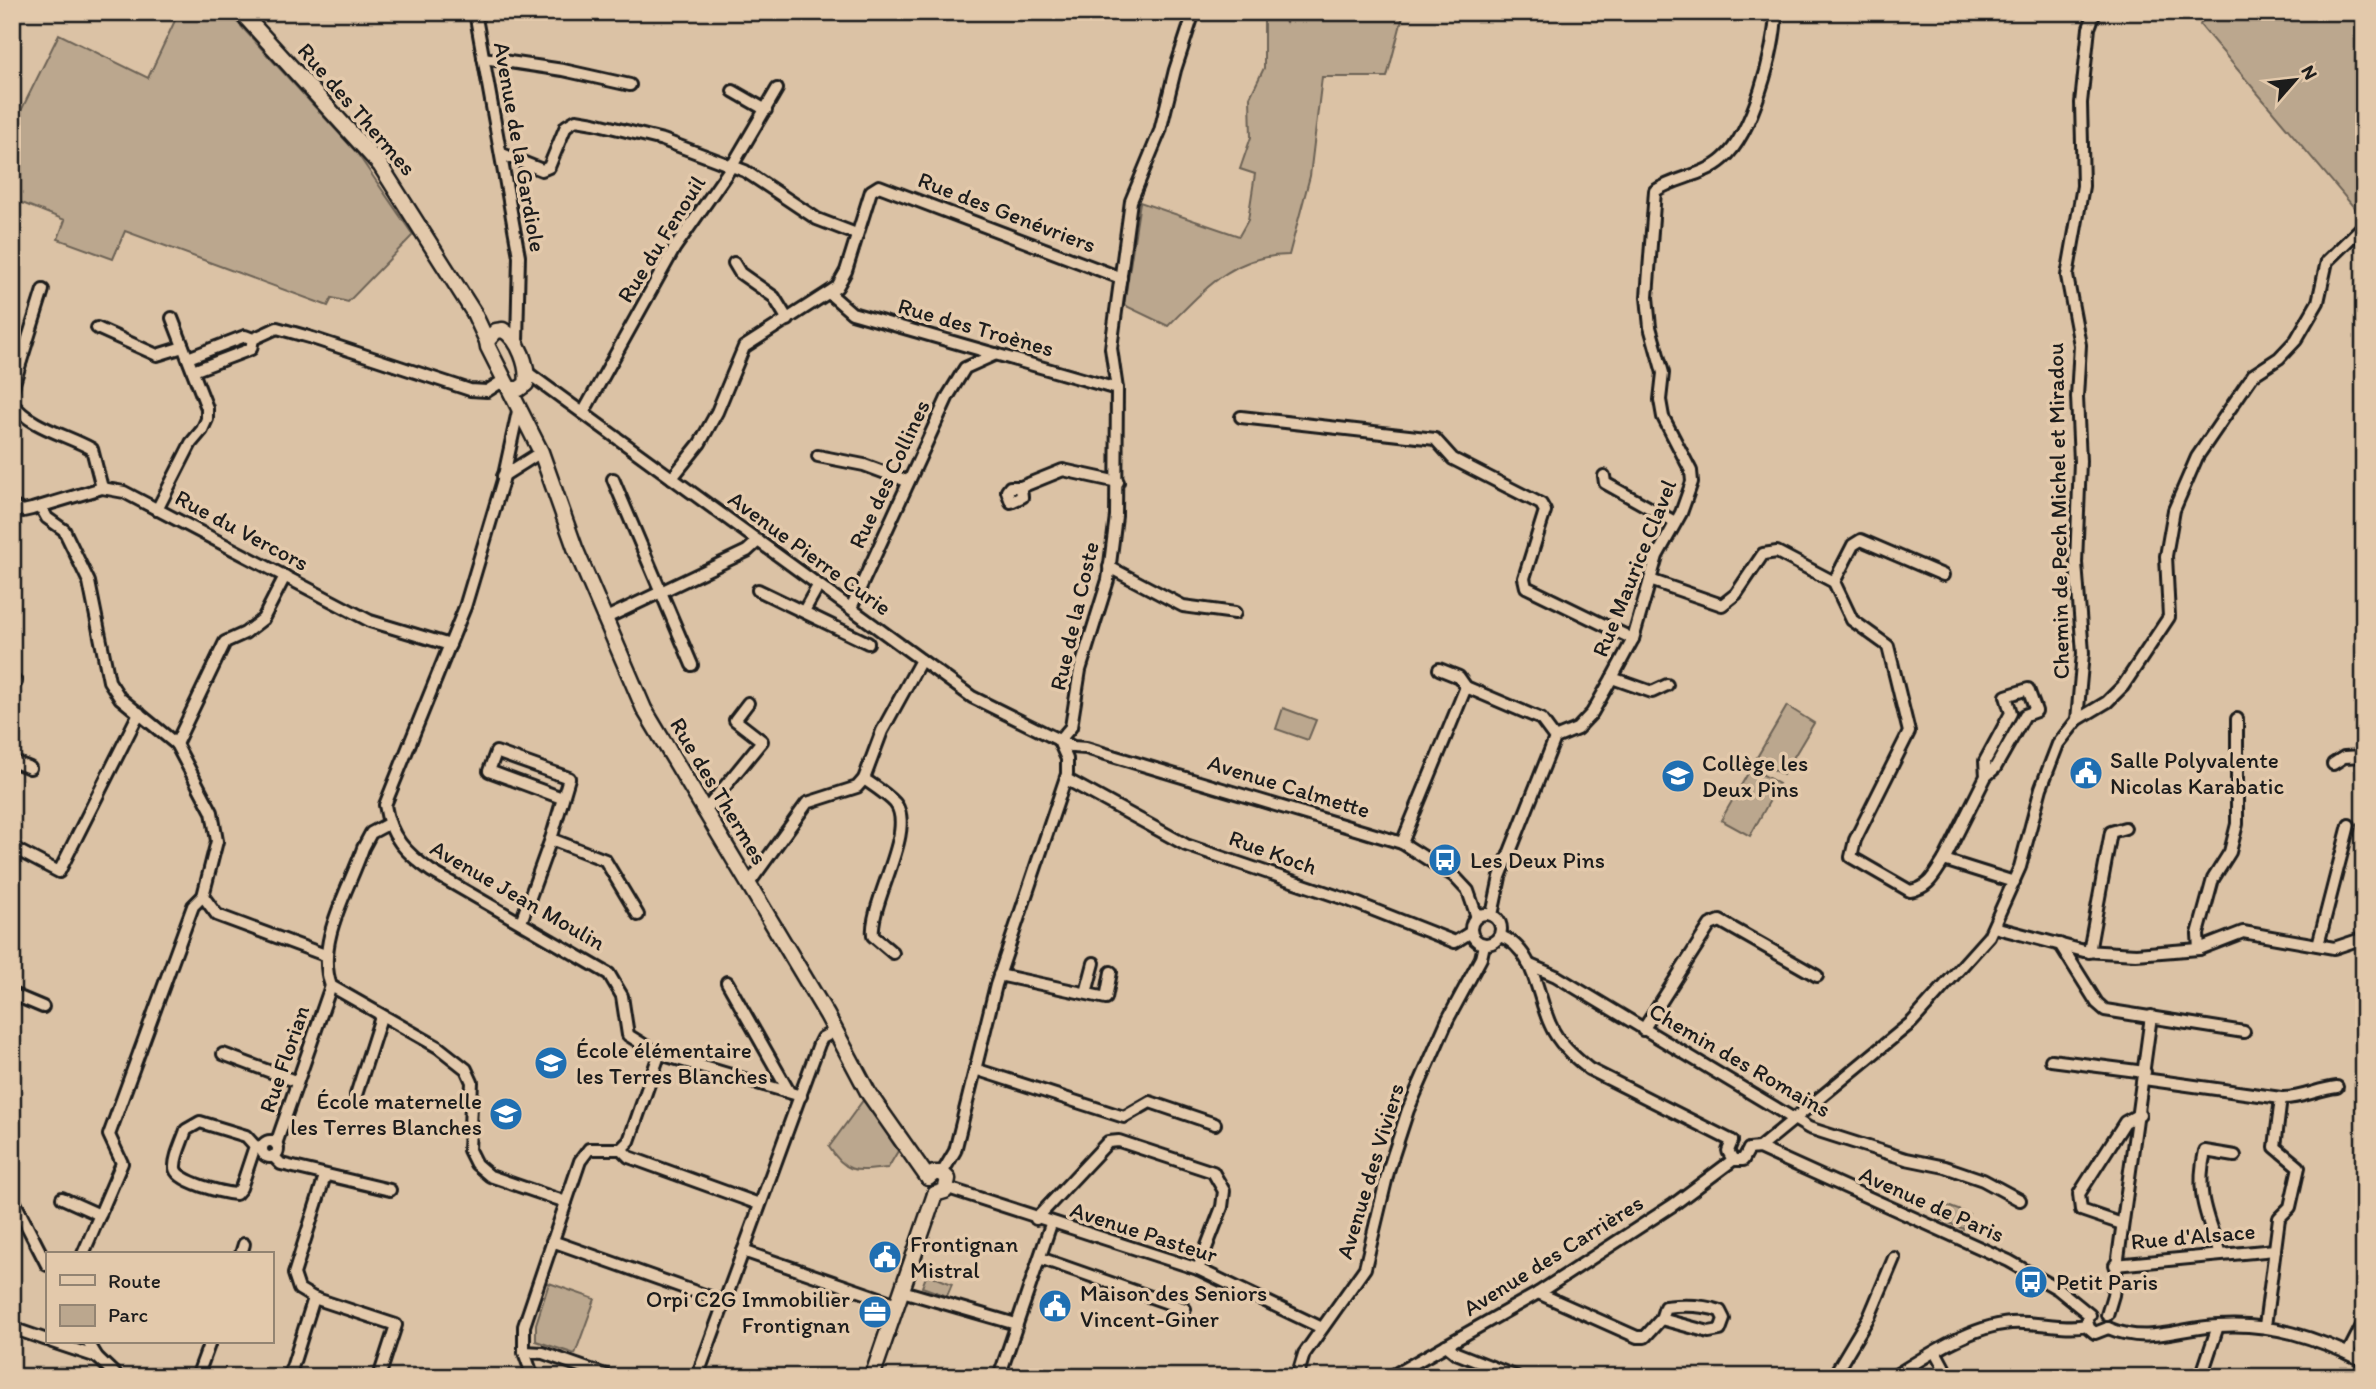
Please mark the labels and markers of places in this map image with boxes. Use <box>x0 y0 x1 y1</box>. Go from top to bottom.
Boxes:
place label: Salle Polyvalente Nicolas Karabatic <box>2110 746 2284 800</box>
place label: Collège les Deux Pins <box>1702 749 1808 803</box>
public building icon: Salle Polyvalente Nicolas Karabatic <box>2067 754 2105 792</box>
school or university icon: Collège les Deux Pins <box>1659 757 1697 795</box>
bus stop icon: Les Deux Pins <box>1426 841 1464 879</box>
place label: Les Deux Pins <box>1470 846 1605 874</box>
place label: École élémentaire les Terres Blanches <box>576 1036 768 1090</box>
school or university icon: École élémentaire les Terres Blanches <box>532 1044 570 1082</box>
place label: École maternelle les Terres Blanches <box>290 1087 482 1141</box>
school or university icon: École maternelle les Terres Blanches <box>487 1095 525 1133</box>
place label: Frontignan Mistral <box>910 1230 1018 1284</box>
public building icon: Frontignan Mistral <box>866 1238 904 1276</box>
bus stop icon: Petit Paris <box>2012 1263 2050 1301</box>
place label: Petit Paris <box>2056 1268 2158 1296</box>
place label: Maison des Seniors Vincent-Giner <box>1080 1279 1267 1333</box>
place label: Orpi C2G Immobilier Frontignan <box>646 1285 850 1339</box>
public building icon: Maison des Seniors Vincent-Giner <box>1036 1287 1074 1325</box>
office icon: Orpi C2G Immobilier Frontignan <box>856 1293 894 1331</box>

